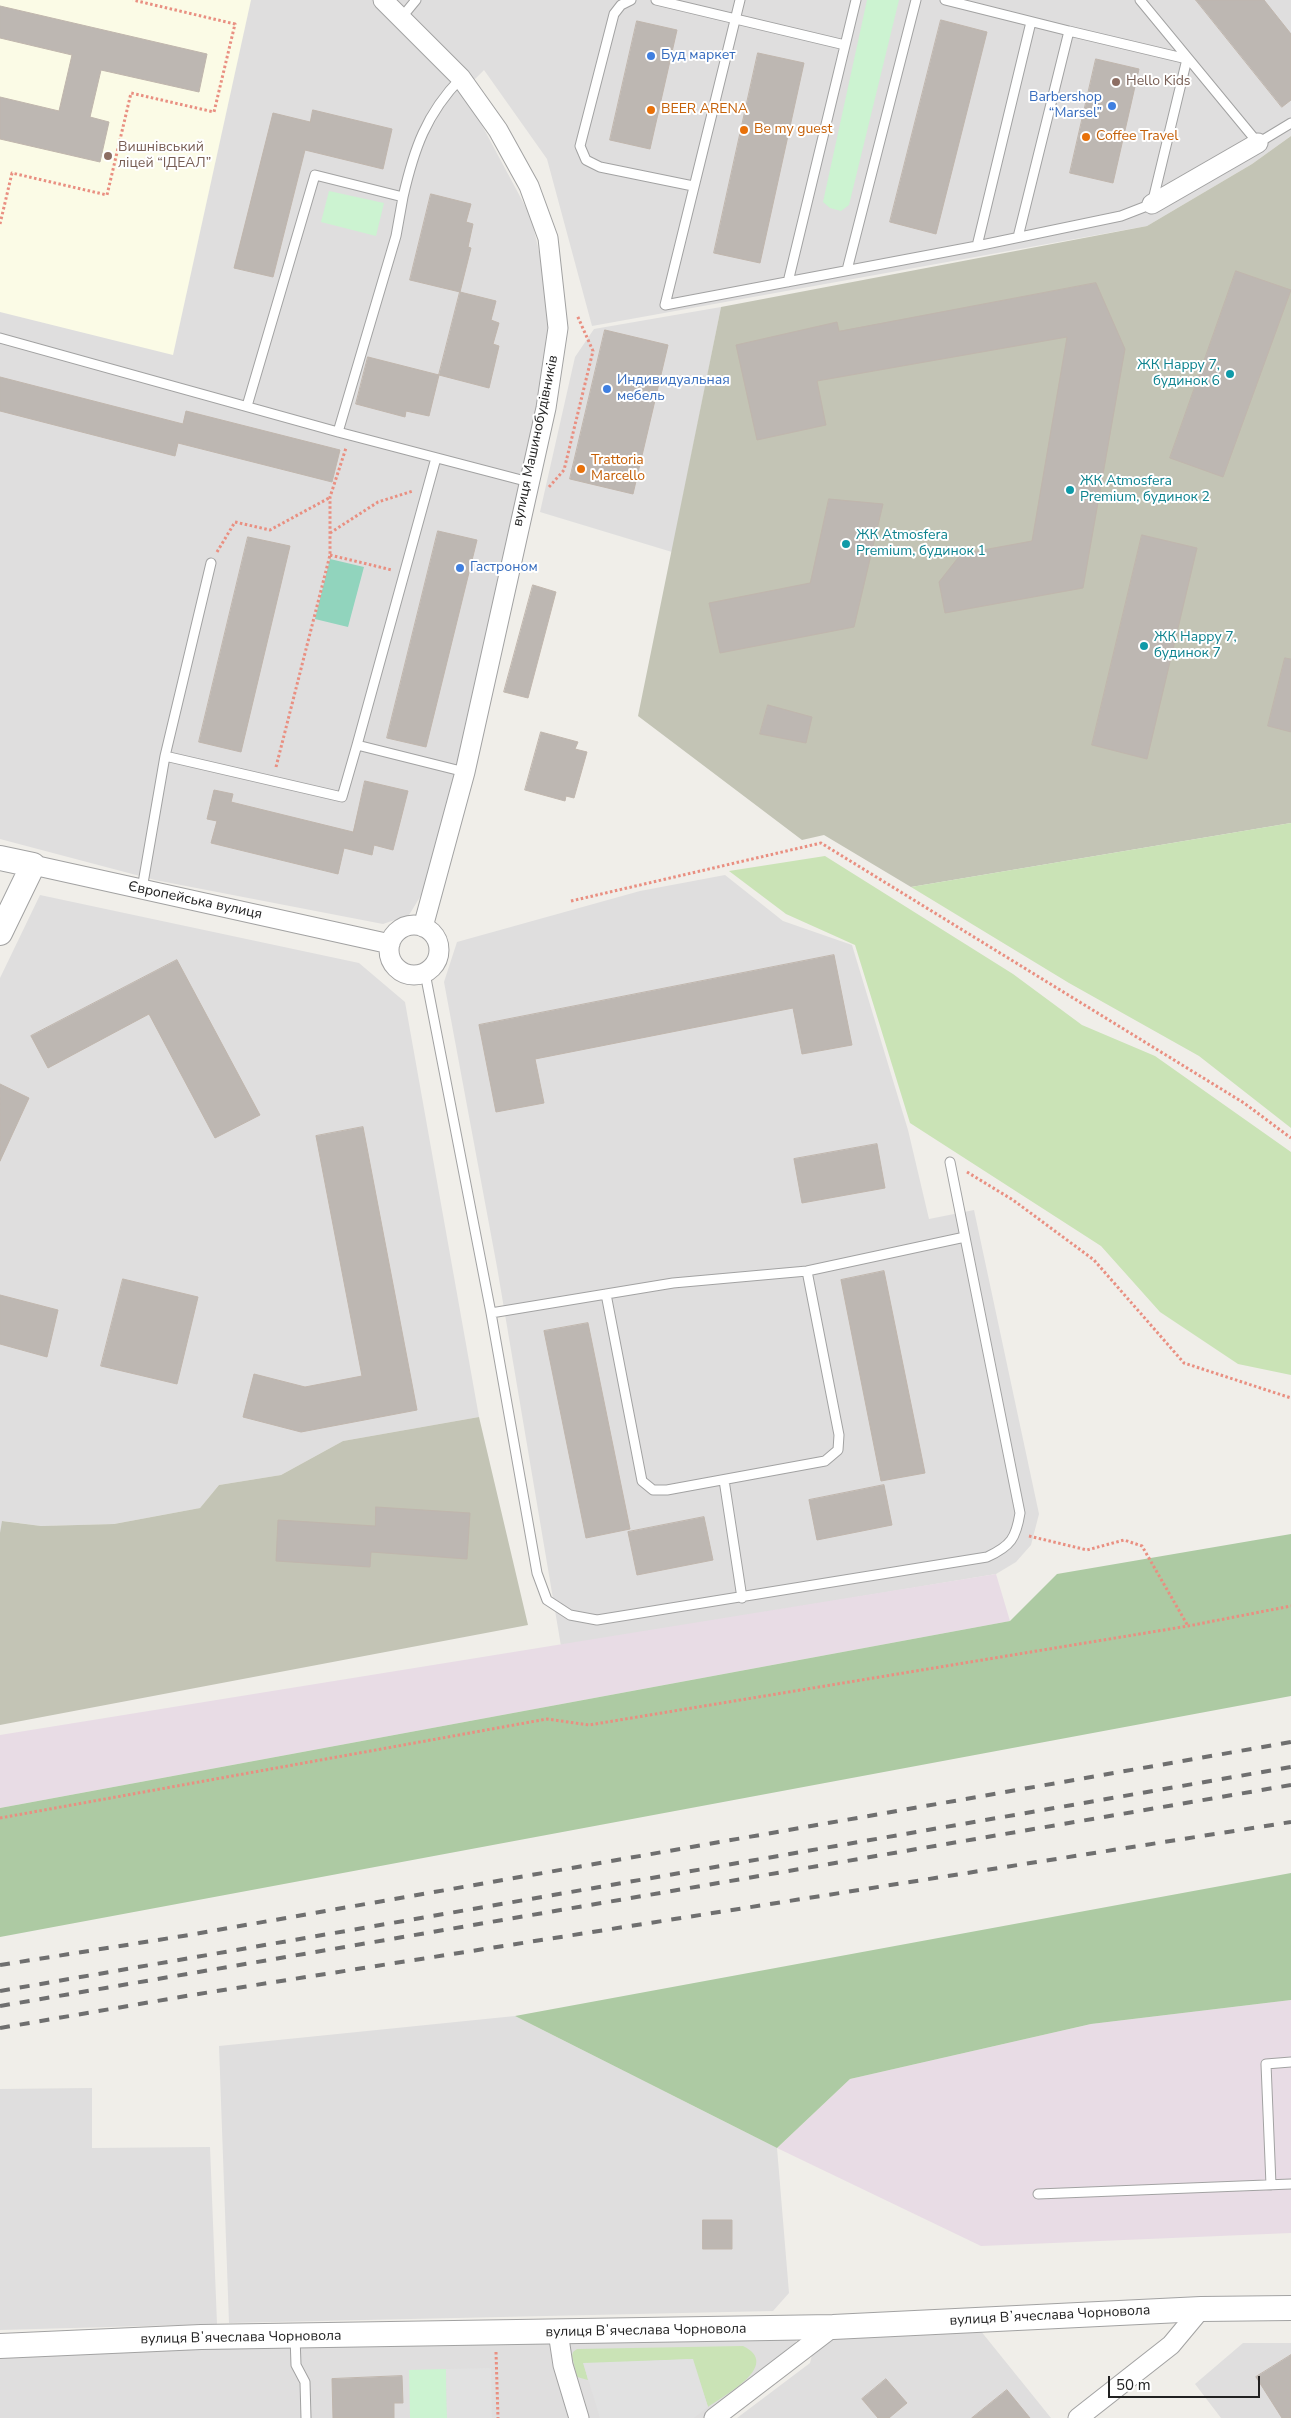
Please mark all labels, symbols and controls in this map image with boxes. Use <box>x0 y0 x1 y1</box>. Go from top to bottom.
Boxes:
place label: Буд маркет <box>661 48 736 64</box>
marker: Буд маркет <box>645 50 657 62</box>
place label: Hello Kids <box>1126 74 1191 90</box>
marker: Hello Kids <box>1110 76 1122 88</box>
place label: Barbershop “Marsel” <box>1029 90 1102 122</box>
marker: Barbershop “Marsel” <box>1106 100 1118 112</box>
place label: BEER ARENA <box>661 102 748 118</box>
marker: BEER ARENA <box>645 104 657 116</box>
place label: Be my guest <box>754 122 832 138</box>
marker: Be my guest <box>738 124 750 136</box>
place label: Coffee Travel <box>1096 129 1178 145</box>
marker: Coffee Travel <box>1080 131 1092 143</box>
place label: Вишнівський ліцей “ІДЕАЛ” <box>118 140 211 172</box>
marker: Вишнівський ліцей “ІДЕАЛ” <box>102 150 114 162</box>
street label: вулиця Машинобудівників <box>510 354 562 528</box>
place label: ЖК Happy 7, будинок 6 <box>1137 358 1220 391</box>
marker: ЖК Happy 7, будинок 6 <box>1224 368 1236 380</box>
place label: Индивидуальная мебель <box>617 373 730 406</box>
marker: Индивидуальная мебель <box>601 383 613 395</box>
place label: Trattoria Marcello <box>591 453 645 486</box>
marker: Trattoria Marcello <box>575 463 587 475</box>
place label: ЖК Atmosfera Premium, будинок 2 <box>1080 474 1210 507</box>
marker: ЖК Atmosfera Premium, будинок 2 <box>1064 484 1076 496</box>
place label: ЖК Atmosfera Premium, будинок 1 <box>856 528 986 560</box>
marker: ЖК Atmosfera Premium, будинок 1 <box>840 538 852 550</box>
place label: Гастроном <box>470 560 538 576</box>
marker: Гастроном <box>454 562 466 574</box>
place label: ЖК Happy 7, будинок 7 <box>1154 630 1237 662</box>
marker: ЖК Happy 7, будинок 7 <box>1138 640 1150 652</box>
street label: Європейська вулиця <box>126 879 264 923</box>
street label: вулиця Вʼячеслава Чорновола <box>949 2302 1151 2330</box>
street label: вулиця Вʼячеслава Чорновола <box>545 2321 747 2341</box>
street label: вулиця Вʼячеслава Чорновола <box>140 2328 342 2348</box>
scale bar <box>1111 2366 1264 2398</box>
text: 50 m <box>1116 2375 1151 2395</box>

